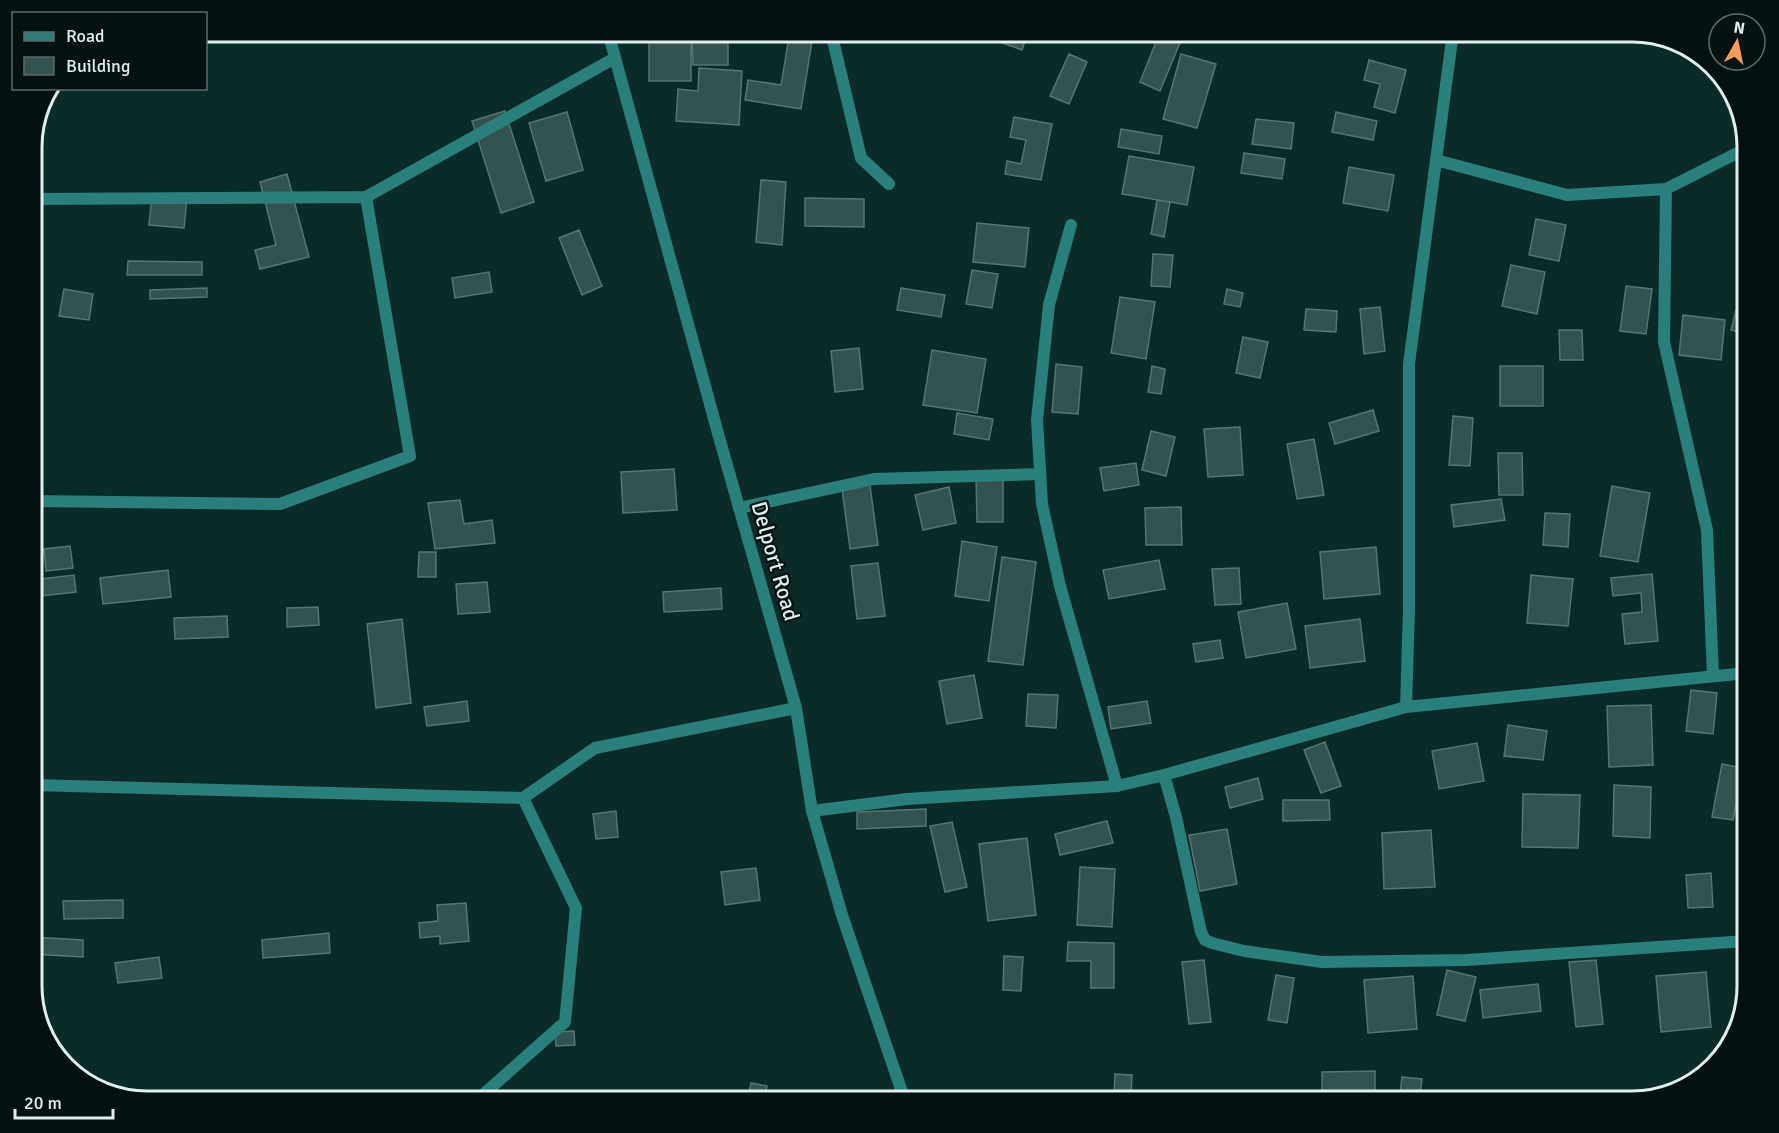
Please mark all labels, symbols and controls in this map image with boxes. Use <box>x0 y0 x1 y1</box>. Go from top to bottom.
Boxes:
legend <box>12 12 207 90</box>
north arrow <box>1707 12 1767 72</box>
text: N <box>1732 17 1746 39</box>
text: Road <box>66 25 105 47</box>
text: Building <box>66 55 130 77</box>
street label: Delport Road <box>746 498 805 624</box>
scale bar <box>15 1082 112 1120</box>
text: 20 m <box>24 1092 62 1114</box>

